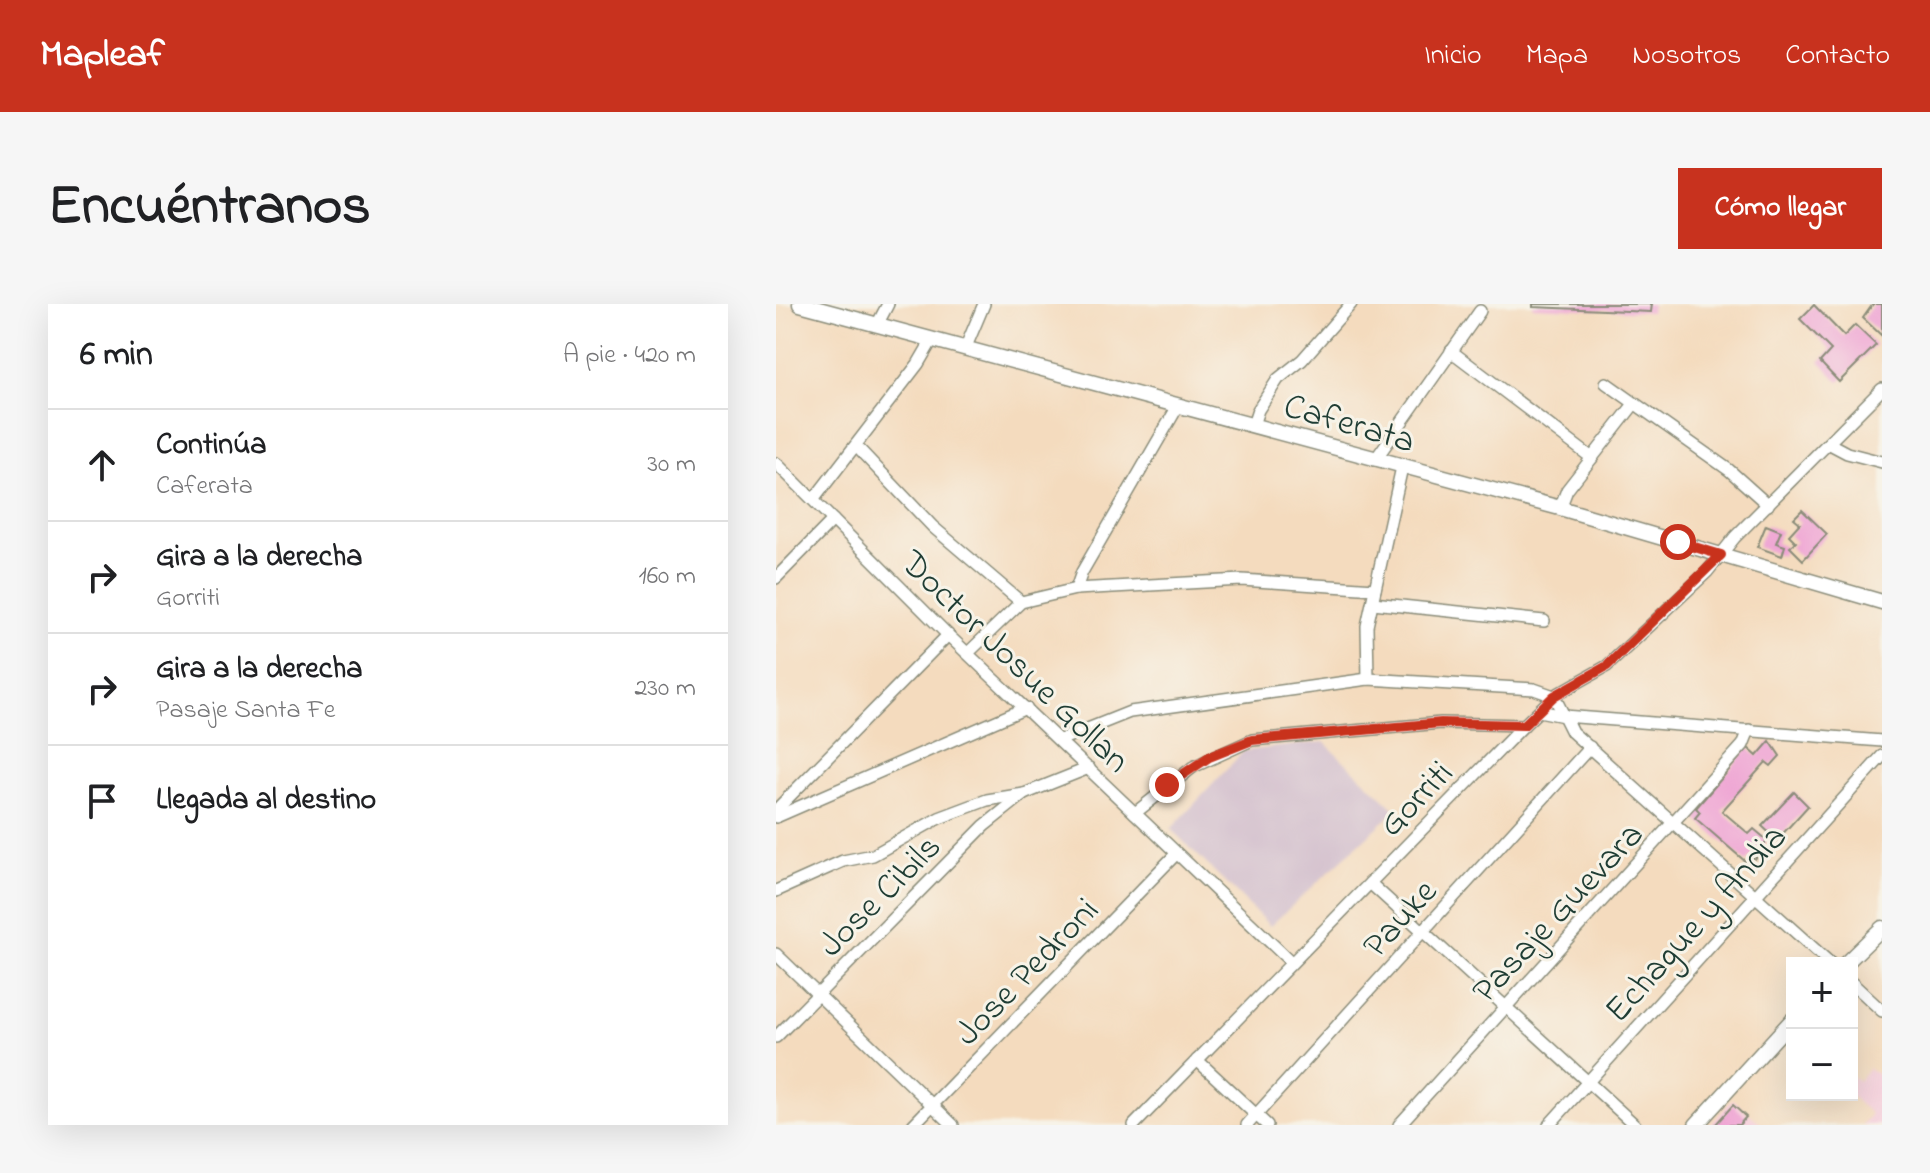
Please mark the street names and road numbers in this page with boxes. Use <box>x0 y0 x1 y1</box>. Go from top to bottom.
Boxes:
street label: Caferata <box>1277 381 1421 469</box>
street label: Doctor Josue Gollan <box>886 539 1141 787</box>
street label: Gorriti <box>1367 750 1467 850</box>
street label: Pasaje Guevara <box>1461 811 1658 1017</box>
street label: Echague y Andia <box>1594 814 1801 1036</box>
street label: Jose Cibils <box>807 823 955 971</box>
street label: Pauke <box>1351 868 1452 971</box>
street label: Jose Pedroni <box>944 887 1113 1059</box>

